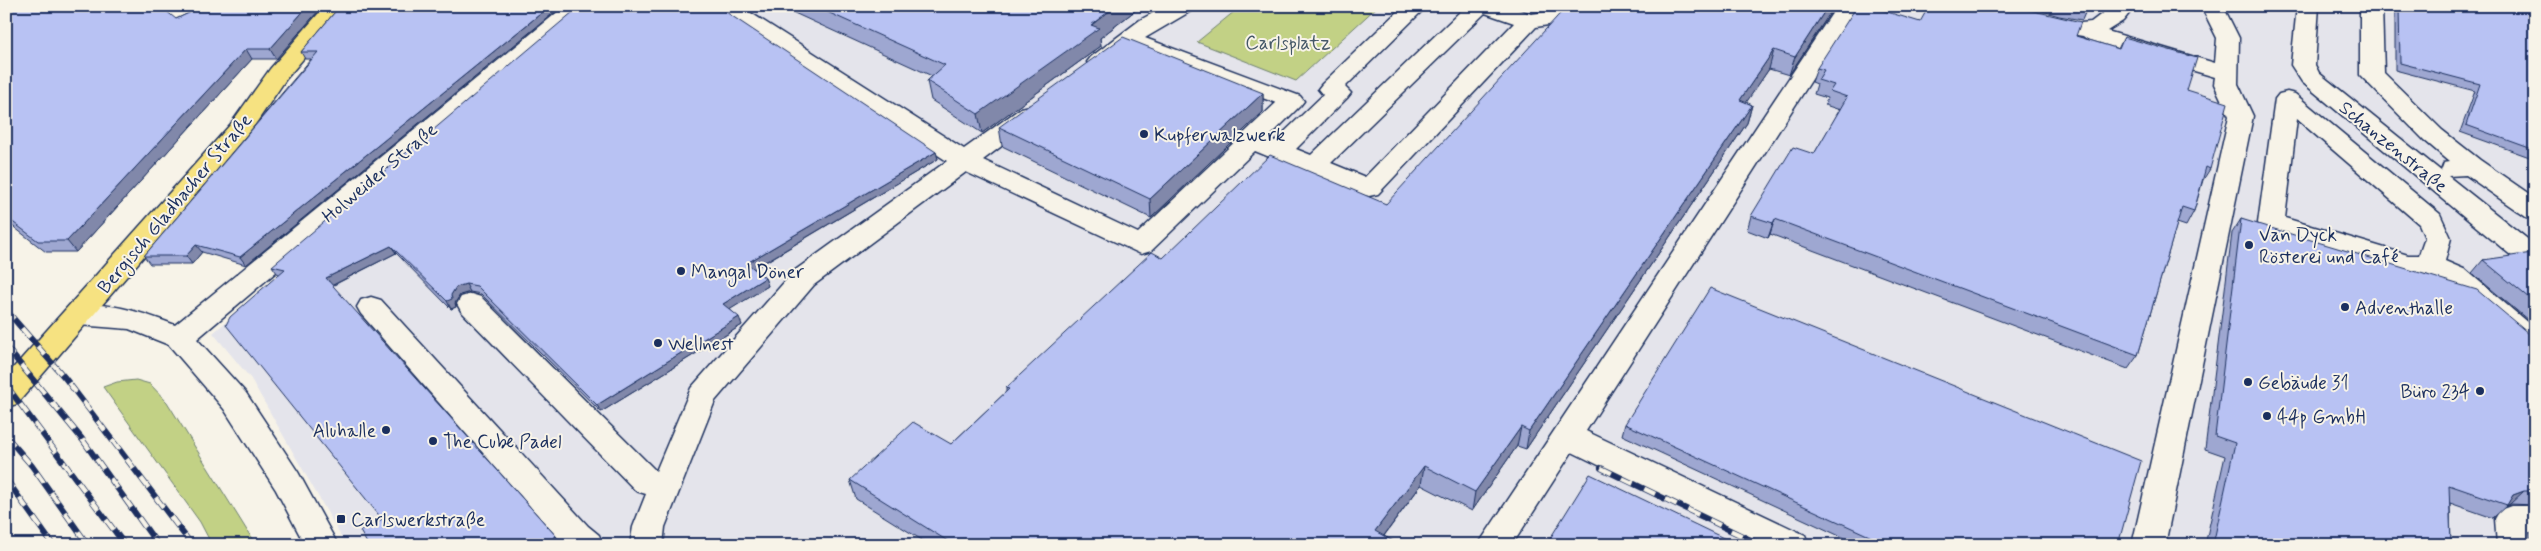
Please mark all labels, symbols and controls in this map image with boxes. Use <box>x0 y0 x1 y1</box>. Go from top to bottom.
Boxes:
park label: Carlsplatz <box>1245 31 1331 56</box>
street label: Schanzenstraße <box>2334 96 2453 199</box>
street label: Bergisch Gladbacher Straße <box>92 109 260 301</box>
street label: Holweider Straße <box>317 117 443 229</box>
place label: Kupferwalzwerk <box>1154 123 1286 148</box>
marker: Kupferwalzwerk <box>1138 128 1150 140</box>
place label: Van Dyck Rösterei und Café <box>2259 223 2398 270</box>
marker: Van Dyck Rösterei und Café <box>2243 239 2255 251</box>
place label: Mangal Döner <box>691 260 804 287</box>
marker: Mangal Döner <box>675 265 687 277</box>
place label: Adventhalle <box>2355 296 2453 321</box>
marker: Adventhalle <box>2339 301 2351 313</box>
place label: Wellnest <box>668 332 734 357</box>
marker: Wellnest <box>652 337 664 349</box>
place label: Gebäude 31 <box>2258 371 2349 396</box>
marker: Gebäude 31 <box>2242 376 2254 388</box>
place label: Büro 234 <box>2401 380 2470 405</box>
marker: Büro 234 <box>2474 385 2486 397</box>
place label: 44p GmbH <box>2277 405 2365 430</box>
marker: 44p GmbH <box>2261 410 2273 422</box>
place label: Aluhalle <box>313 419 376 444</box>
marker: Aluhalle <box>380 424 392 436</box>
place label: The Cube Padel <box>443 430 562 455</box>
marker: The Cube Padel <box>427 435 439 447</box>
place label: Carlswerkstraße <box>351 508 485 533</box>
marker: Carlswerkstraße <box>335 513 347 525</box>

